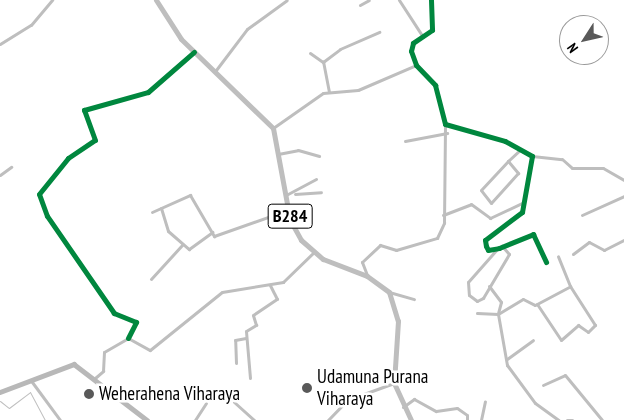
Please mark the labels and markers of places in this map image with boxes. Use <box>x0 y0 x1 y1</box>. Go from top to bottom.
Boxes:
place label: Udamuna Purana Viharaya <box>317 366 428 410</box>
marker: Udamuna Purana Viharaya <box>301 382 313 394</box>
place label: Weherahena Viharaya <box>99 383 241 405</box>
marker: Weherahena Viharaya <box>83 388 95 400</box>

